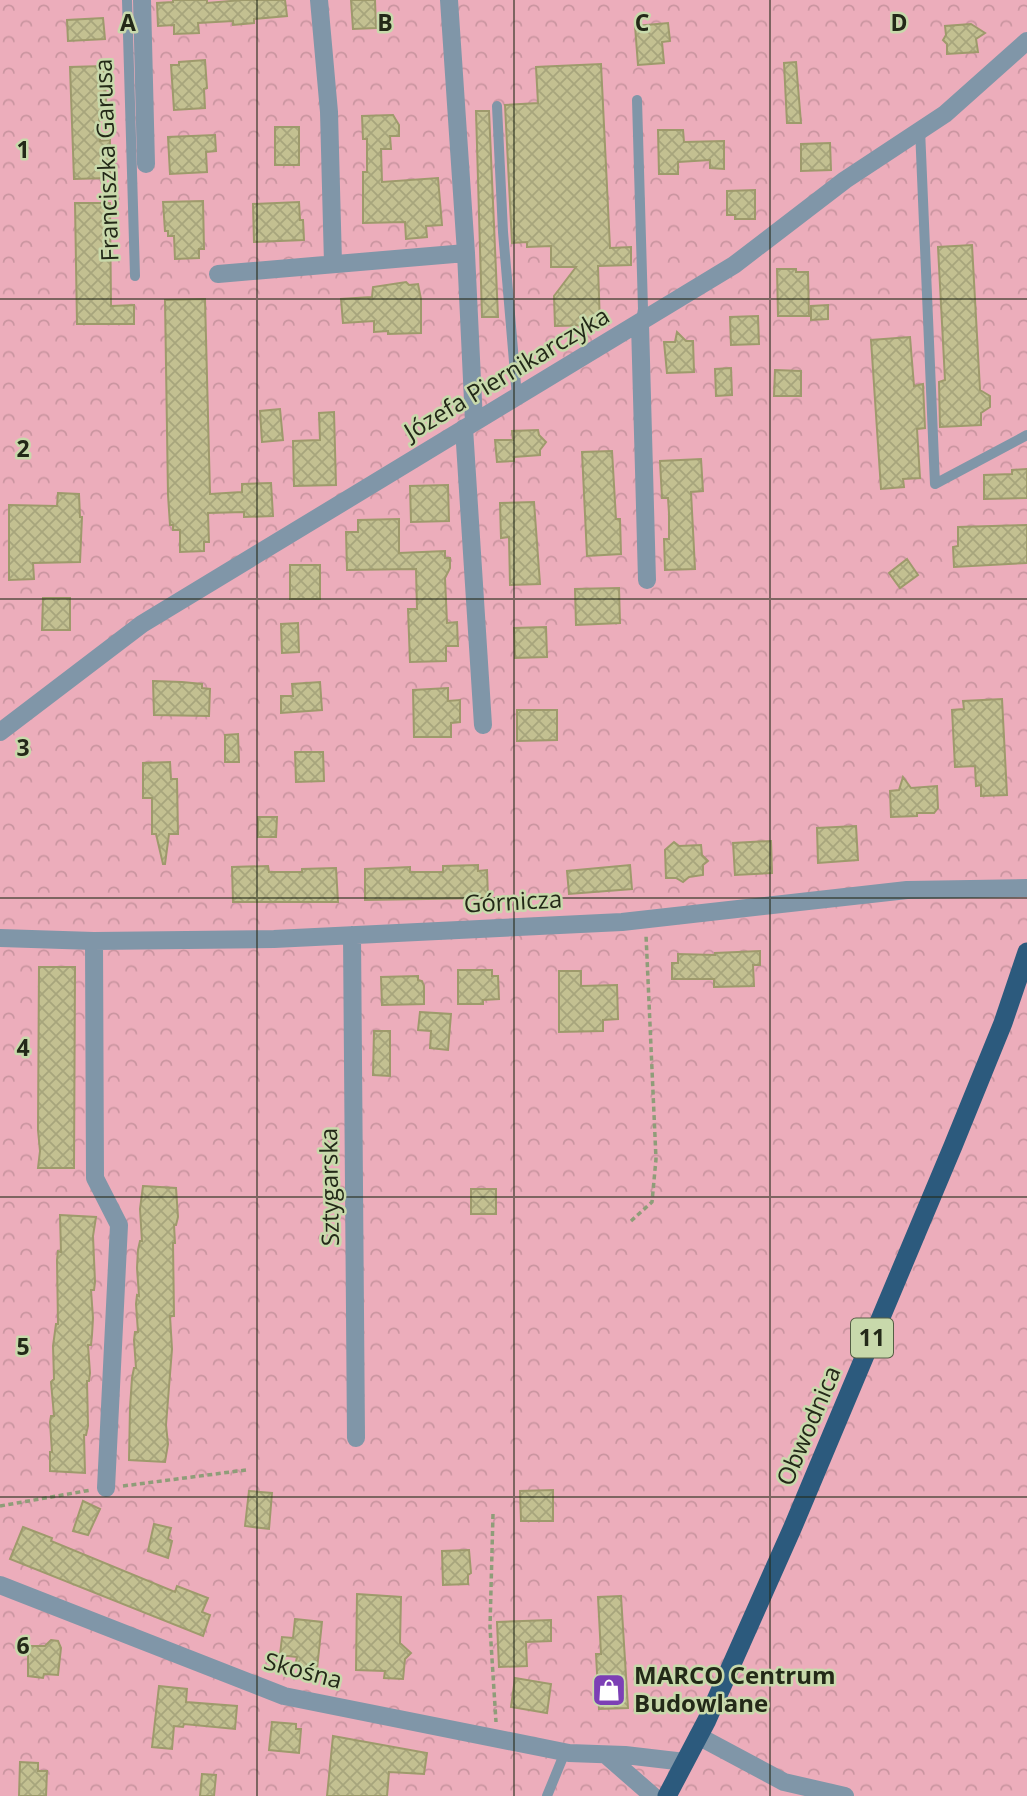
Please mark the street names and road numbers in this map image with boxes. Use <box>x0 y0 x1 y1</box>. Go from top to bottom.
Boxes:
street label: Franciszka Garusa <box>85 58 126 262</box>
street label: Józefa Piernikarczyka <box>396 298 615 448</box>
street label: Górnicza <box>463 881 563 920</box>
street label: Sztygarska <box>311 1127 346 1247</box>
road number: 11 <box>851 1318 893 1358</box>
street label: Obwodnica <box>768 1361 848 1490</box>
street label: Skośna <box>261 1643 346 1696</box>

